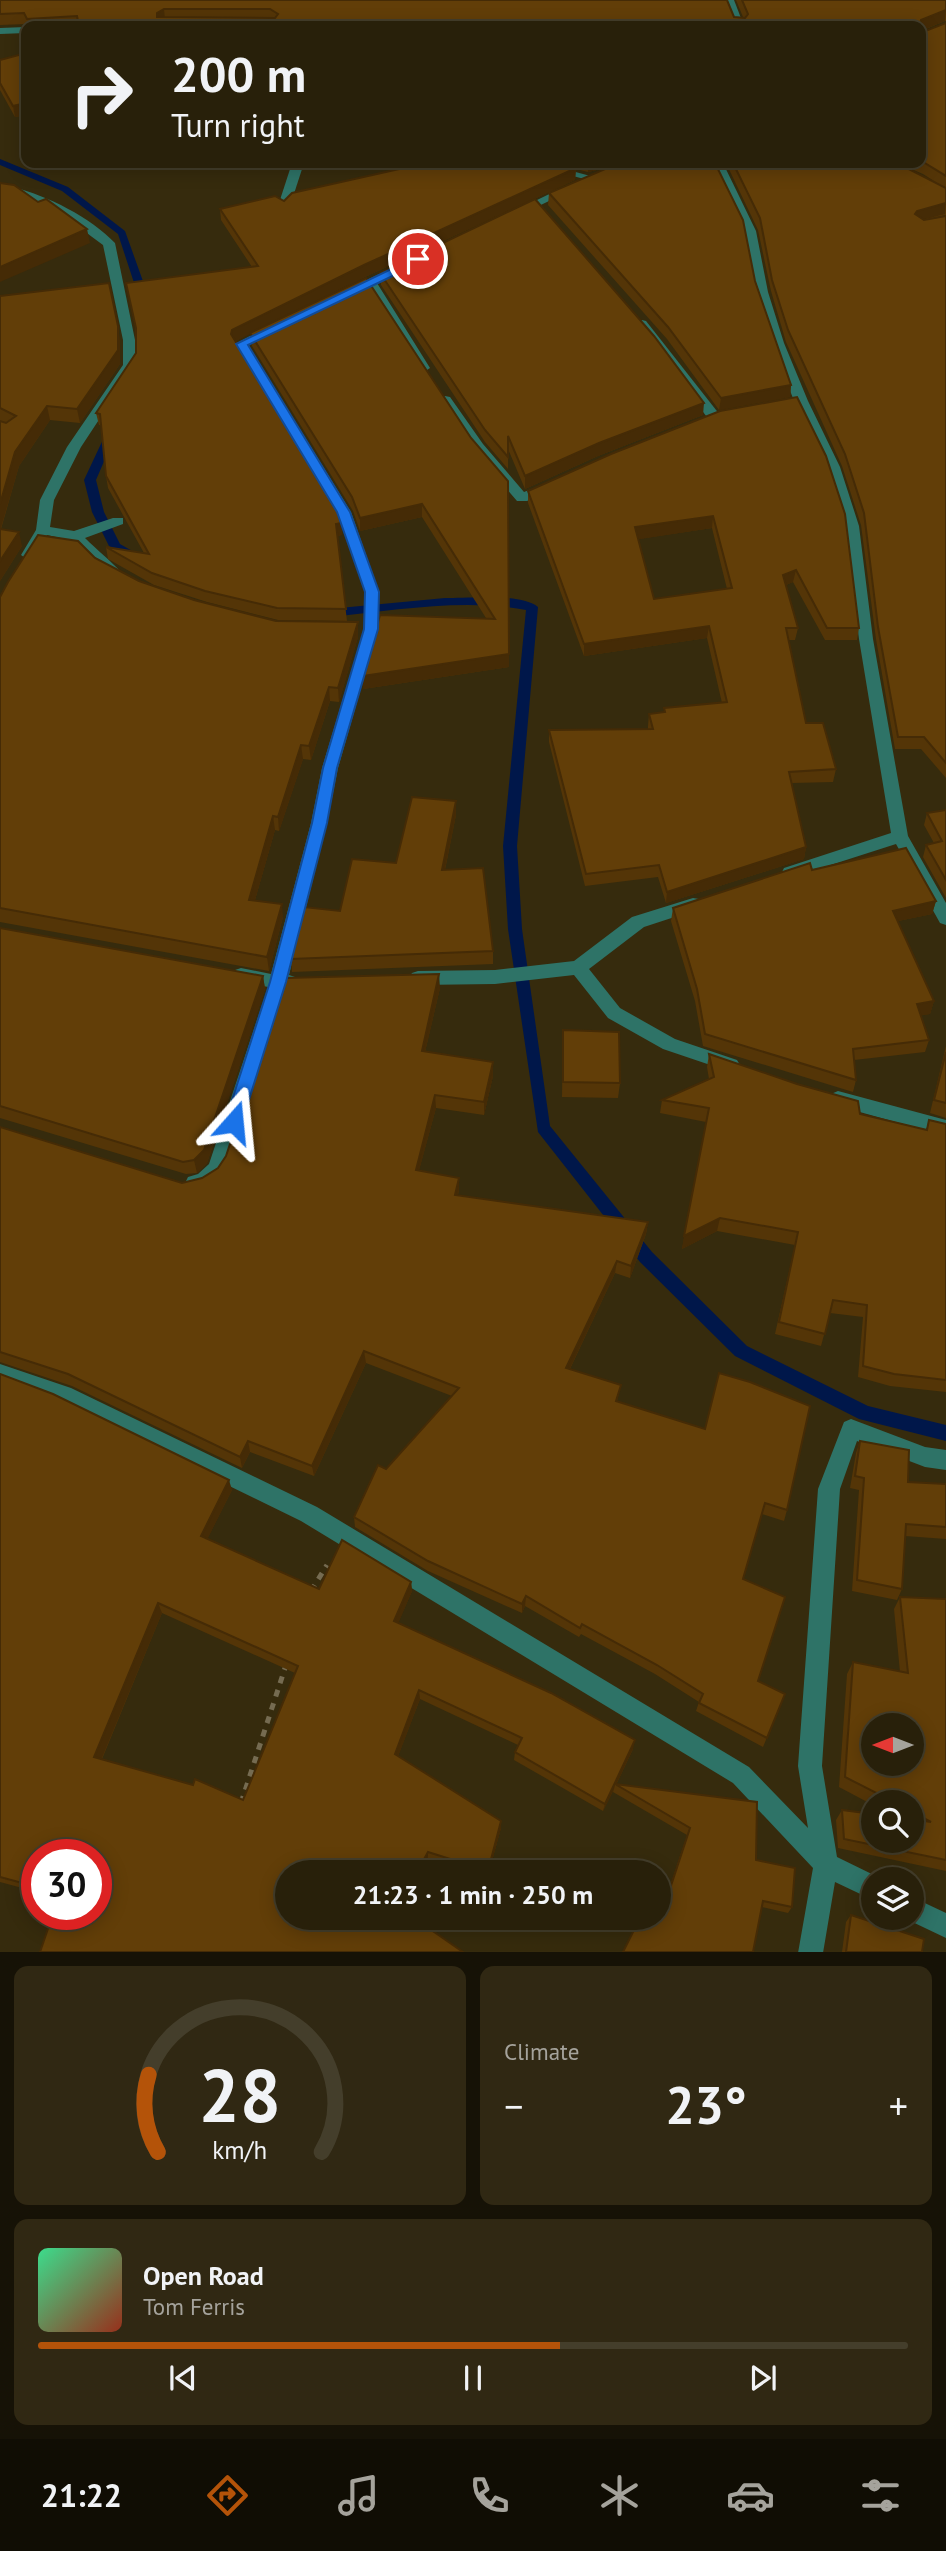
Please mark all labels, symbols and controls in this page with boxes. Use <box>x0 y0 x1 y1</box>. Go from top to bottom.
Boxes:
text: 200 m <box>171 42 306 106</box>
icon: right <box>56 49 147 140</box>
text: Turn right <box>171 104 305 146</box>
pin <box>388 229 448 289</box>
icon: arrive <box>399 240 437 278</box>
position arrow <box>197 1085 271 1159</box>
north arrow <box>861 1713 924 1776</box>
map controls <box>861 1713 924 1930</box>
button: search <box>861 1790 924 1853</box>
speed limit sign: 30 <box>21 1839 112 1930</box>
button: layers <box>861 1867 924 1930</box>
text: 21:23 · 1 min · 250 m <box>353 1878 593 1911</box>
text: Climate <box>504 2037 579 2066</box>
text: 28 <box>199 2048 281 2142</box>
text: 23° <box>665 2071 747 2138</box>
text: − <box>504 2081 523 2130</box>
text: + <box>889 2081 908 2130</box>
text: km/h <box>213 2133 267 2165</box>
text: Open Road <box>143 2259 264 2292</box>
text: Tom Ferris <box>143 2292 245 2321</box>
icon: previous <box>164 2359 202 2397</box>
icon: pause <box>454 2359 492 2397</box>
icon: next <box>744 2359 782 2397</box>
icon: directions <box>203 2471 252 2520</box>
icon: music <box>334 2471 383 2520</box>
icon: phone <box>465 2471 514 2520</box>
icon: climate <box>595 2471 644 2520</box>
icon: car <box>726 2471 775 2520</box>
icon: filters <box>856 2471 905 2520</box>
text: 21:22 <box>41 2474 122 2516</box>

